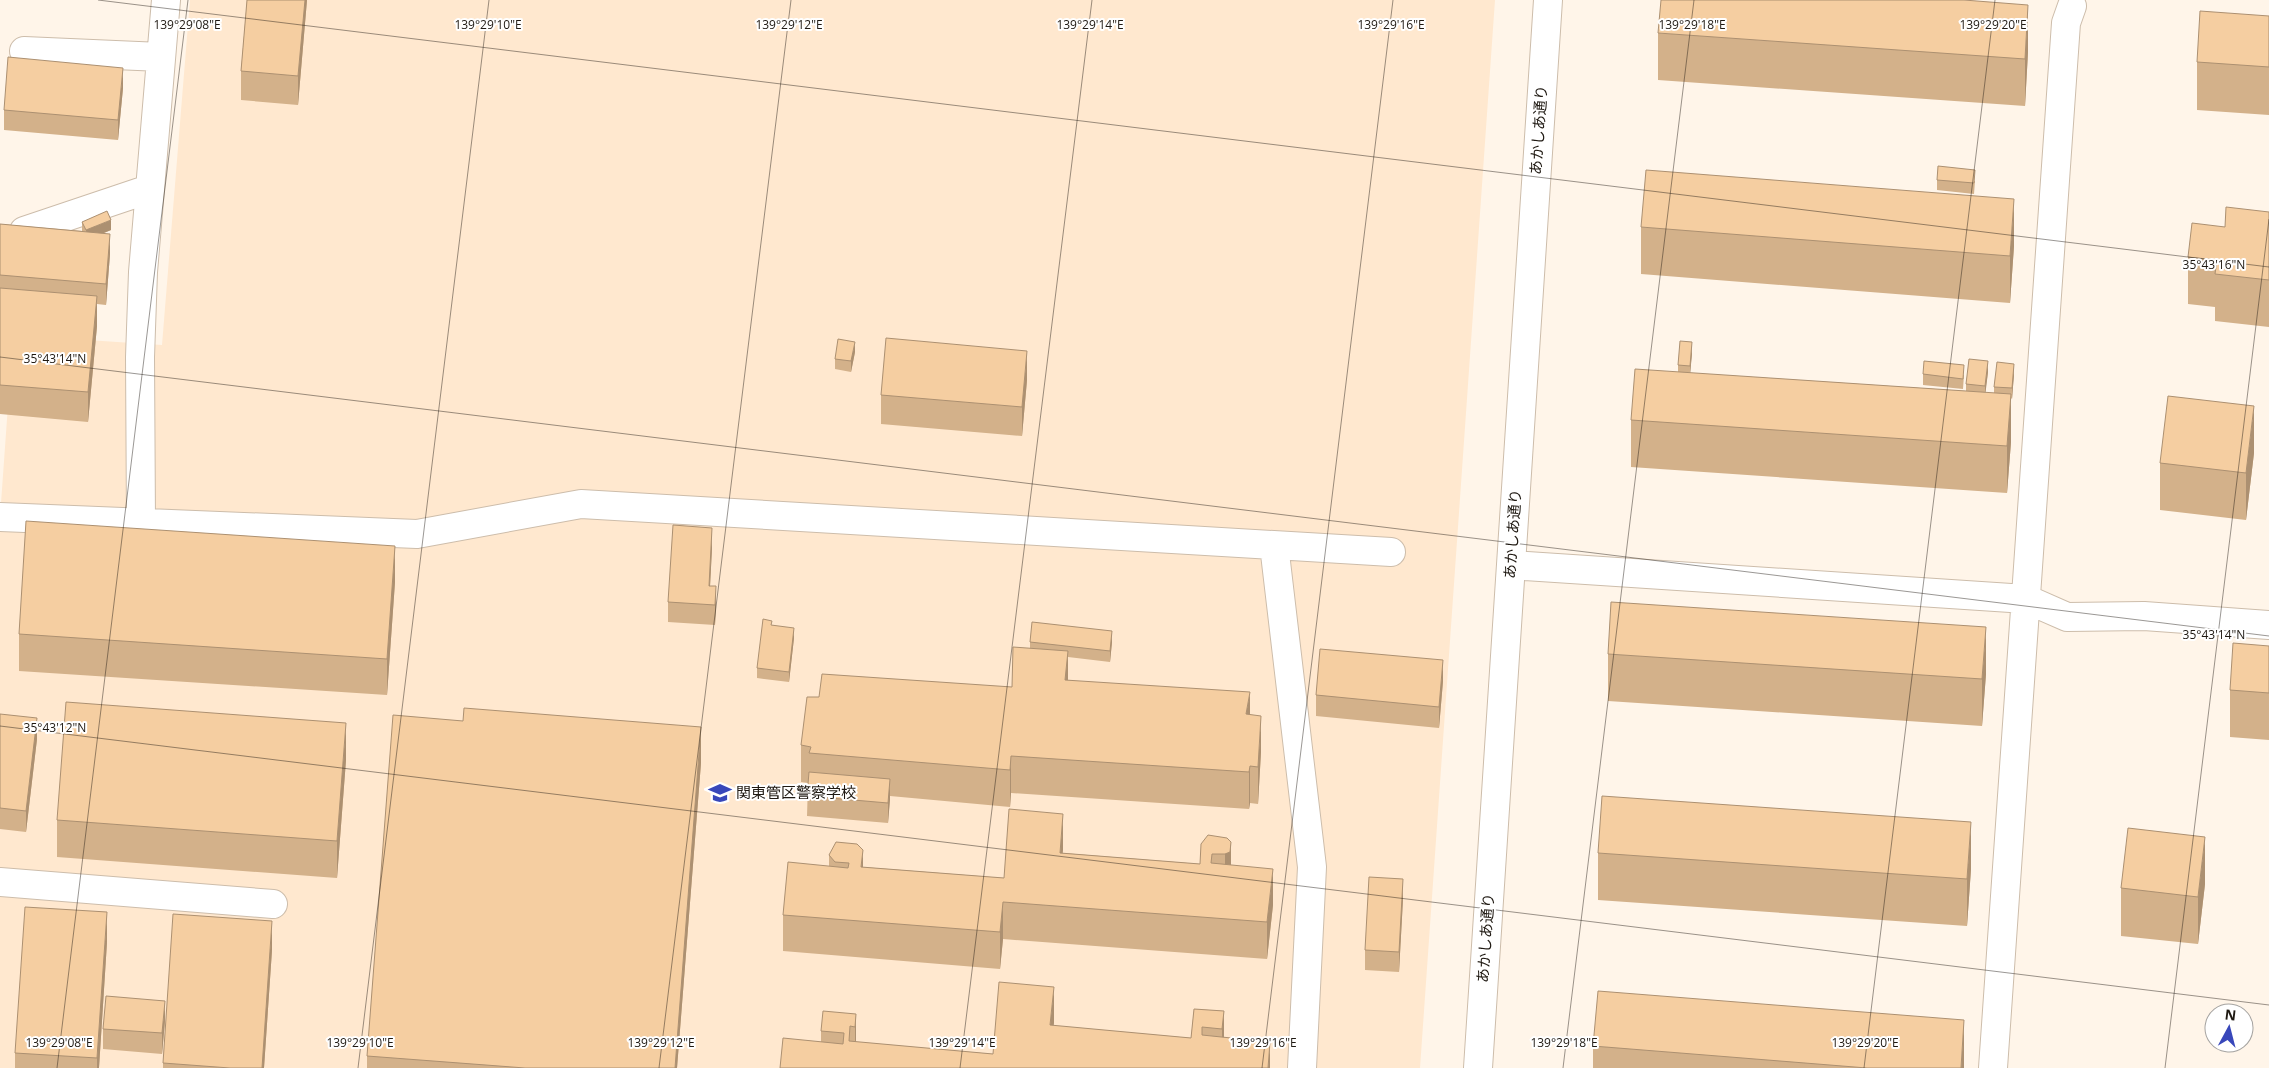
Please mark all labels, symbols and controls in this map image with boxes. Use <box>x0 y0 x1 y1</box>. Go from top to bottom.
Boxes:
text: 139°29'08"E <box>153 16 221 33</box>
text: 139°29'10"E <box>454 16 522 33</box>
text: 139°29'12"E <box>755 16 823 33</box>
text: 139°29'14"E <box>1056 16 1124 33</box>
text: 139°29'16"E <box>1357 16 1425 33</box>
text: 139°29'18"E <box>1658 16 1726 33</box>
text: 139°29'20"E <box>1959 16 2027 33</box>
street label: あかしあ通り <box>1525 84 1551 176</box>
text: 35°43'16"N <box>2183 256 2245 273</box>
text: 35°43'14"N <box>24 350 86 367</box>
street label: あかしあ通り <box>1499 488 1525 580</box>
text: 35°43'14"N <box>2183 626 2245 643</box>
text: 35°43'12"N <box>24 719 86 736</box>
school or university icon: 関東管区警察学校 <box>707 780 733 806</box>
place label: 関東管区警察学校 <box>736 782 856 802</box>
street label: あかしあ通り <box>1472 892 1498 984</box>
north arrow <box>2204 1003 2254 1053</box>
text: N <box>2224 1004 2237 1025</box>
text: 139°29'08"E <box>25 1034 93 1051</box>
text: 139°29'10"E <box>326 1034 394 1051</box>
text: 139°29'12"E <box>627 1034 695 1051</box>
text: 139°29'14"E <box>928 1034 996 1051</box>
text: 139°29'16"E <box>1229 1034 1297 1051</box>
text: 139°29'18"E <box>1530 1034 1598 1051</box>
text: 139°29'20"E <box>1831 1034 1899 1051</box>

